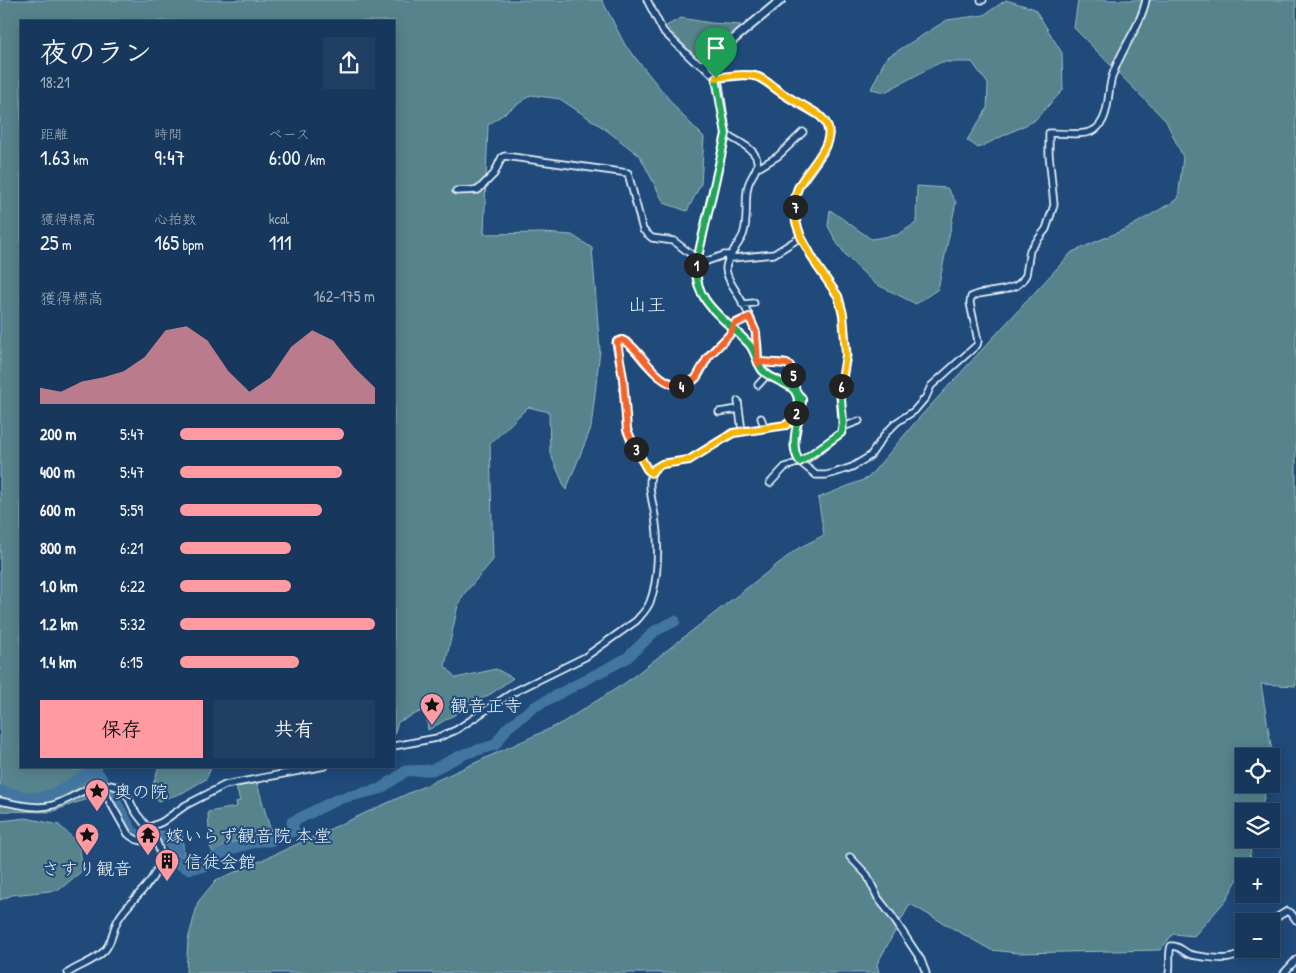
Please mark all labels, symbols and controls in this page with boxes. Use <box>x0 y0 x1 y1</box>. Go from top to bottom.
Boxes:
pin <box>695 27 737 78</box>
text: 夜のラン <box>40 33 152 71</box>
icon: arrive <box>702 34 730 62</box>
button: share <box>323 37 375 89</box>
text: 18:21 <box>40 71 70 93</box>
text: 距離 <box>40 124 68 143</box>
text: 時間 <box>154 124 182 143</box>
text: ペース <box>269 124 310 143</box>
text: 1.63 <box>40 143 70 172</box>
text: 9:47 <box>154 143 185 172</box>
text: 6:00 <box>269 143 301 172</box>
text: km <box>70 150 88 169</box>
text: /km <box>301 150 325 169</box>
pin: 7 <box>782 194 808 220</box>
text: 7 <box>792 198 799 217</box>
text: 獲得標高 <box>40 209 96 228</box>
text: 心拍数 <box>154 209 196 228</box>
text: kcal <box>269 209 289 228</box>
text: 25 <box>40 228 59 257</box>
text: 165 <box>154 228 179 257</box>
text: 111 <box>269 228 292 257</box>
text: m <box>59 235 71 254</box>
text: bpm <box>179 235 204 254</box>
pin: 1 <box>684 252 708 278</box>
text: 1 <box>694 256 699 275</box>
text: 162–175 m <box>314 285 375 307</box>
text: 獲得標高 <box>40 287 104 309</box>
district label: 山王 <box>628 291 666 317</box>
pin: 5 <box>780 362 806 388</box>
text: 5 <box>791 366 796 385</box>
pin: 4 <box>668 374 694 398</box>
pin: 6 <box>828 374 854 398</box>
text: 4 <box>679 377 684 396</box>
text: 6 <box>839 377 844 396</box>
pin: 2 <box>784 400 808 426</box>
text: 2 <box>793 404 800 423</box>
text: 200 m <box>40 423 76 445</box>
text: 5:47 <box>120 423 144 445</box>
pin: 3 <box>624 436 648 462</box>
text: 3 <box>633 440 640 459</box>
text: 400 m <box>40 461 75 483</box>
text: 5:47 <box>120 461 144 483</box>
text: 600 m <box>40 499 75 521</box>
text: 5:59 <box>120 499 143 521</box>
text: 800 m <box>40 537 76 559</box>
text: 6:21 <box>120 537 143 559</box>
text: 1.0 km <box>40 575 78 597</box>
text: 6:22 <box>120 575 145 597</box>
text: 1.2 km <box>40 613 78 635</box>
text: 5:32 <box>120 613 145 635</box>
text: 1.4 km <box>40 651 76 673</box>
text: 6:15 <box>120 651 143 673</box>
place icon: 観音正寺 <box>419 692 445 726</box>
place label: 観音正寺 <box>450 693 522 718</box>
button: 保存 <box>40 700 203 758</box>
button: 共有 <box>213 700 375 758</box>
map controls <box>1235 748 1280 958</box>
button: locate <box>1235 748 1280 793</box>
place icon: 奥の院 <box>84 778 110 812</box>
place label: 奥の院 <box>114 779 168 804</box>
button: layers <box>1235 803 1280 848</box>
place icon: さすり観音 <box>74 822 100 856</box>
temple icon: 嫁いらず観音院 本堂 <box>135 822 161 856</box>
place label: 嫁いらず観音院 本堂 <box>166 823 331 848</box>
building icon: 信徒会館 <box>154 848 180 882</box>
place label: 信徒会館 <box>184 849 256 874</box>
place label: さすり観音 <box>42 856 132 881</box>
button: + <box>1235 858 1280 903</box>
button: − <box>1235 913 1280 958</box>

